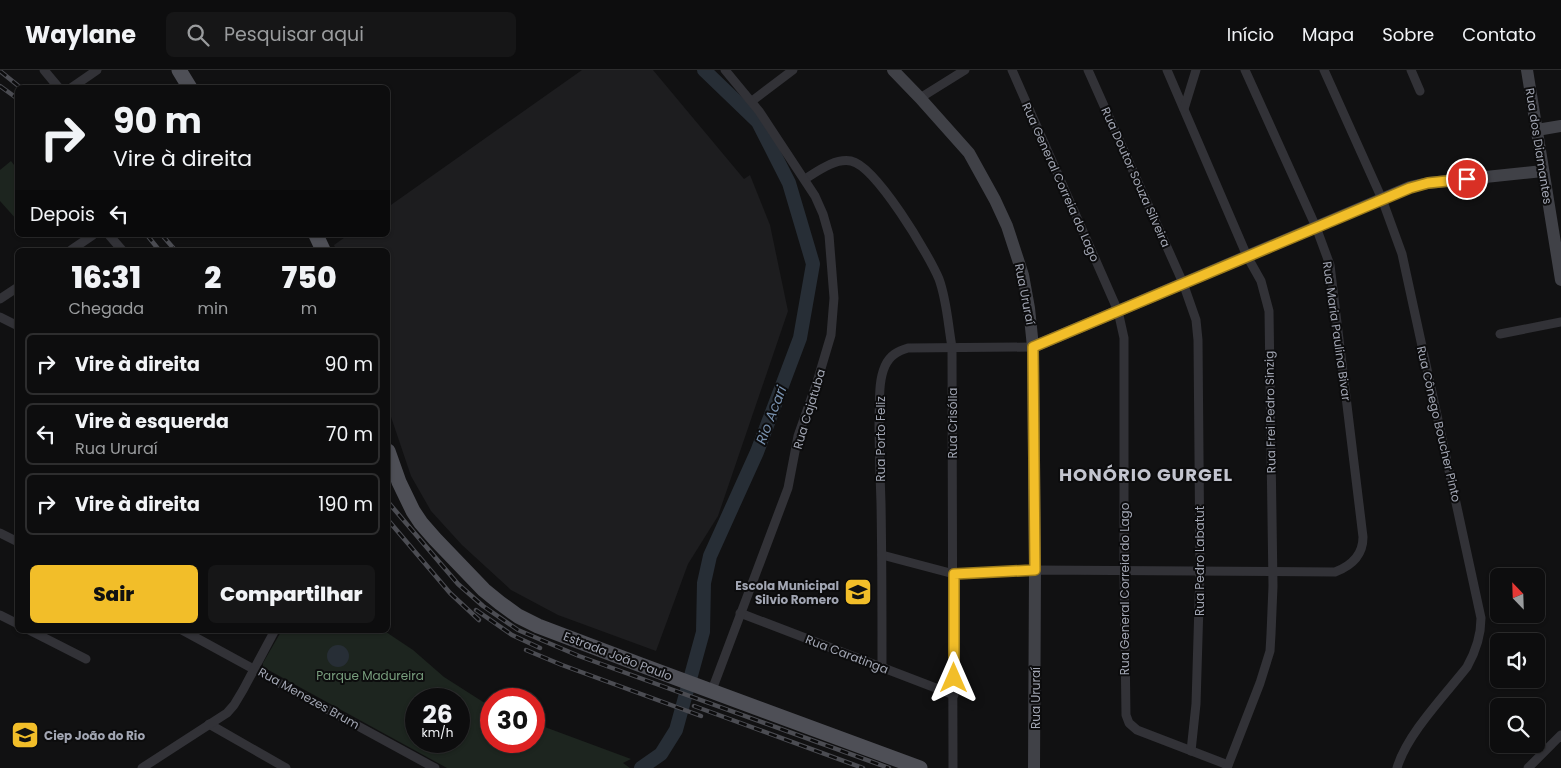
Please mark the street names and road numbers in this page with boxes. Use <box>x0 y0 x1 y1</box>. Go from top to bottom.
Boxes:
street label: Rua dos Diamantes <box>1521 87 1557 205</box>
street label: Rua General Correia do Lago <box>1018 100 1104 265</box>
street label: Rua Doutor Souza Silveira <box>1097 104 1175 250</box>
street label: Rua Maria Paulina Bivar <box>1319 260 1355 402</box>
street label: Rua Ururaí <box>1011 262 1039 326</box>
street label: Rua Cônego Boucher Pinto <box>1413 344 1465 504</box>
street label: Rua Frei Pedro Sinzig <box>1260 351 1280 473</box>
street label: Rua Cajatuba <box>789 367 829 451</box>
street label: Rua Crisólia <box>944 388 961 458</box>
street label: Rua Porto Feliz <box>872 396 889 482</box>
street label: Rua General Correia do Lago <box>1116 502 1133 675</box>
street label: Rua Pedro Labatut <box>1191 506 1208 616</box>
street label: Estrada João Paulo <box>561 627 675 685</box>
street label: Rua Caratinga <box>803 630 891 678</box>
street label: Rua Menezes Brum <box>255 663 363 733</box>
street label: Rua Ururaí <box>1027 667 1044 729</box>

